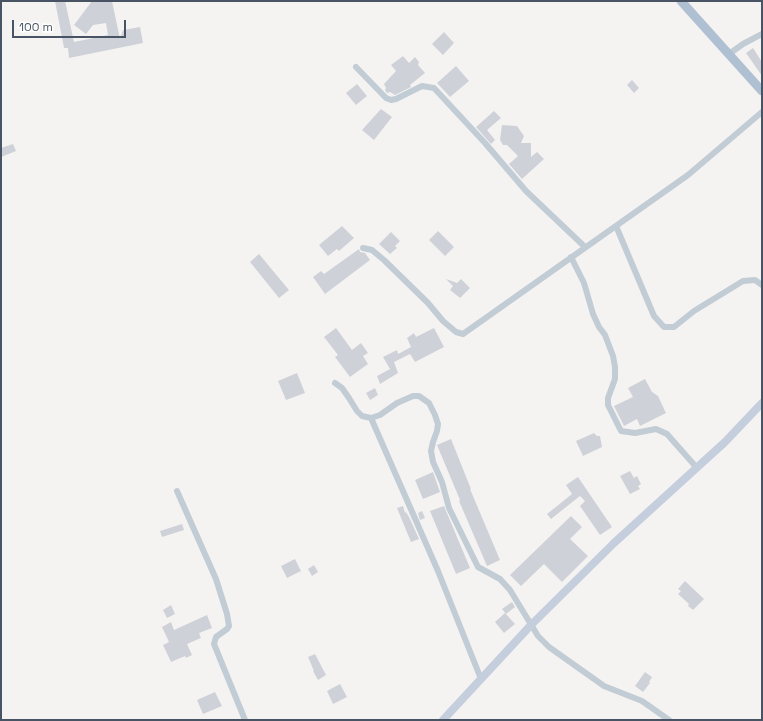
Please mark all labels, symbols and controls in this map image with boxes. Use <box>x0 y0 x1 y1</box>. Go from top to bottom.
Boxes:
scale bar <box>14 12 128 38</box>
text: 100 m <box>19 19 53 35</box>

